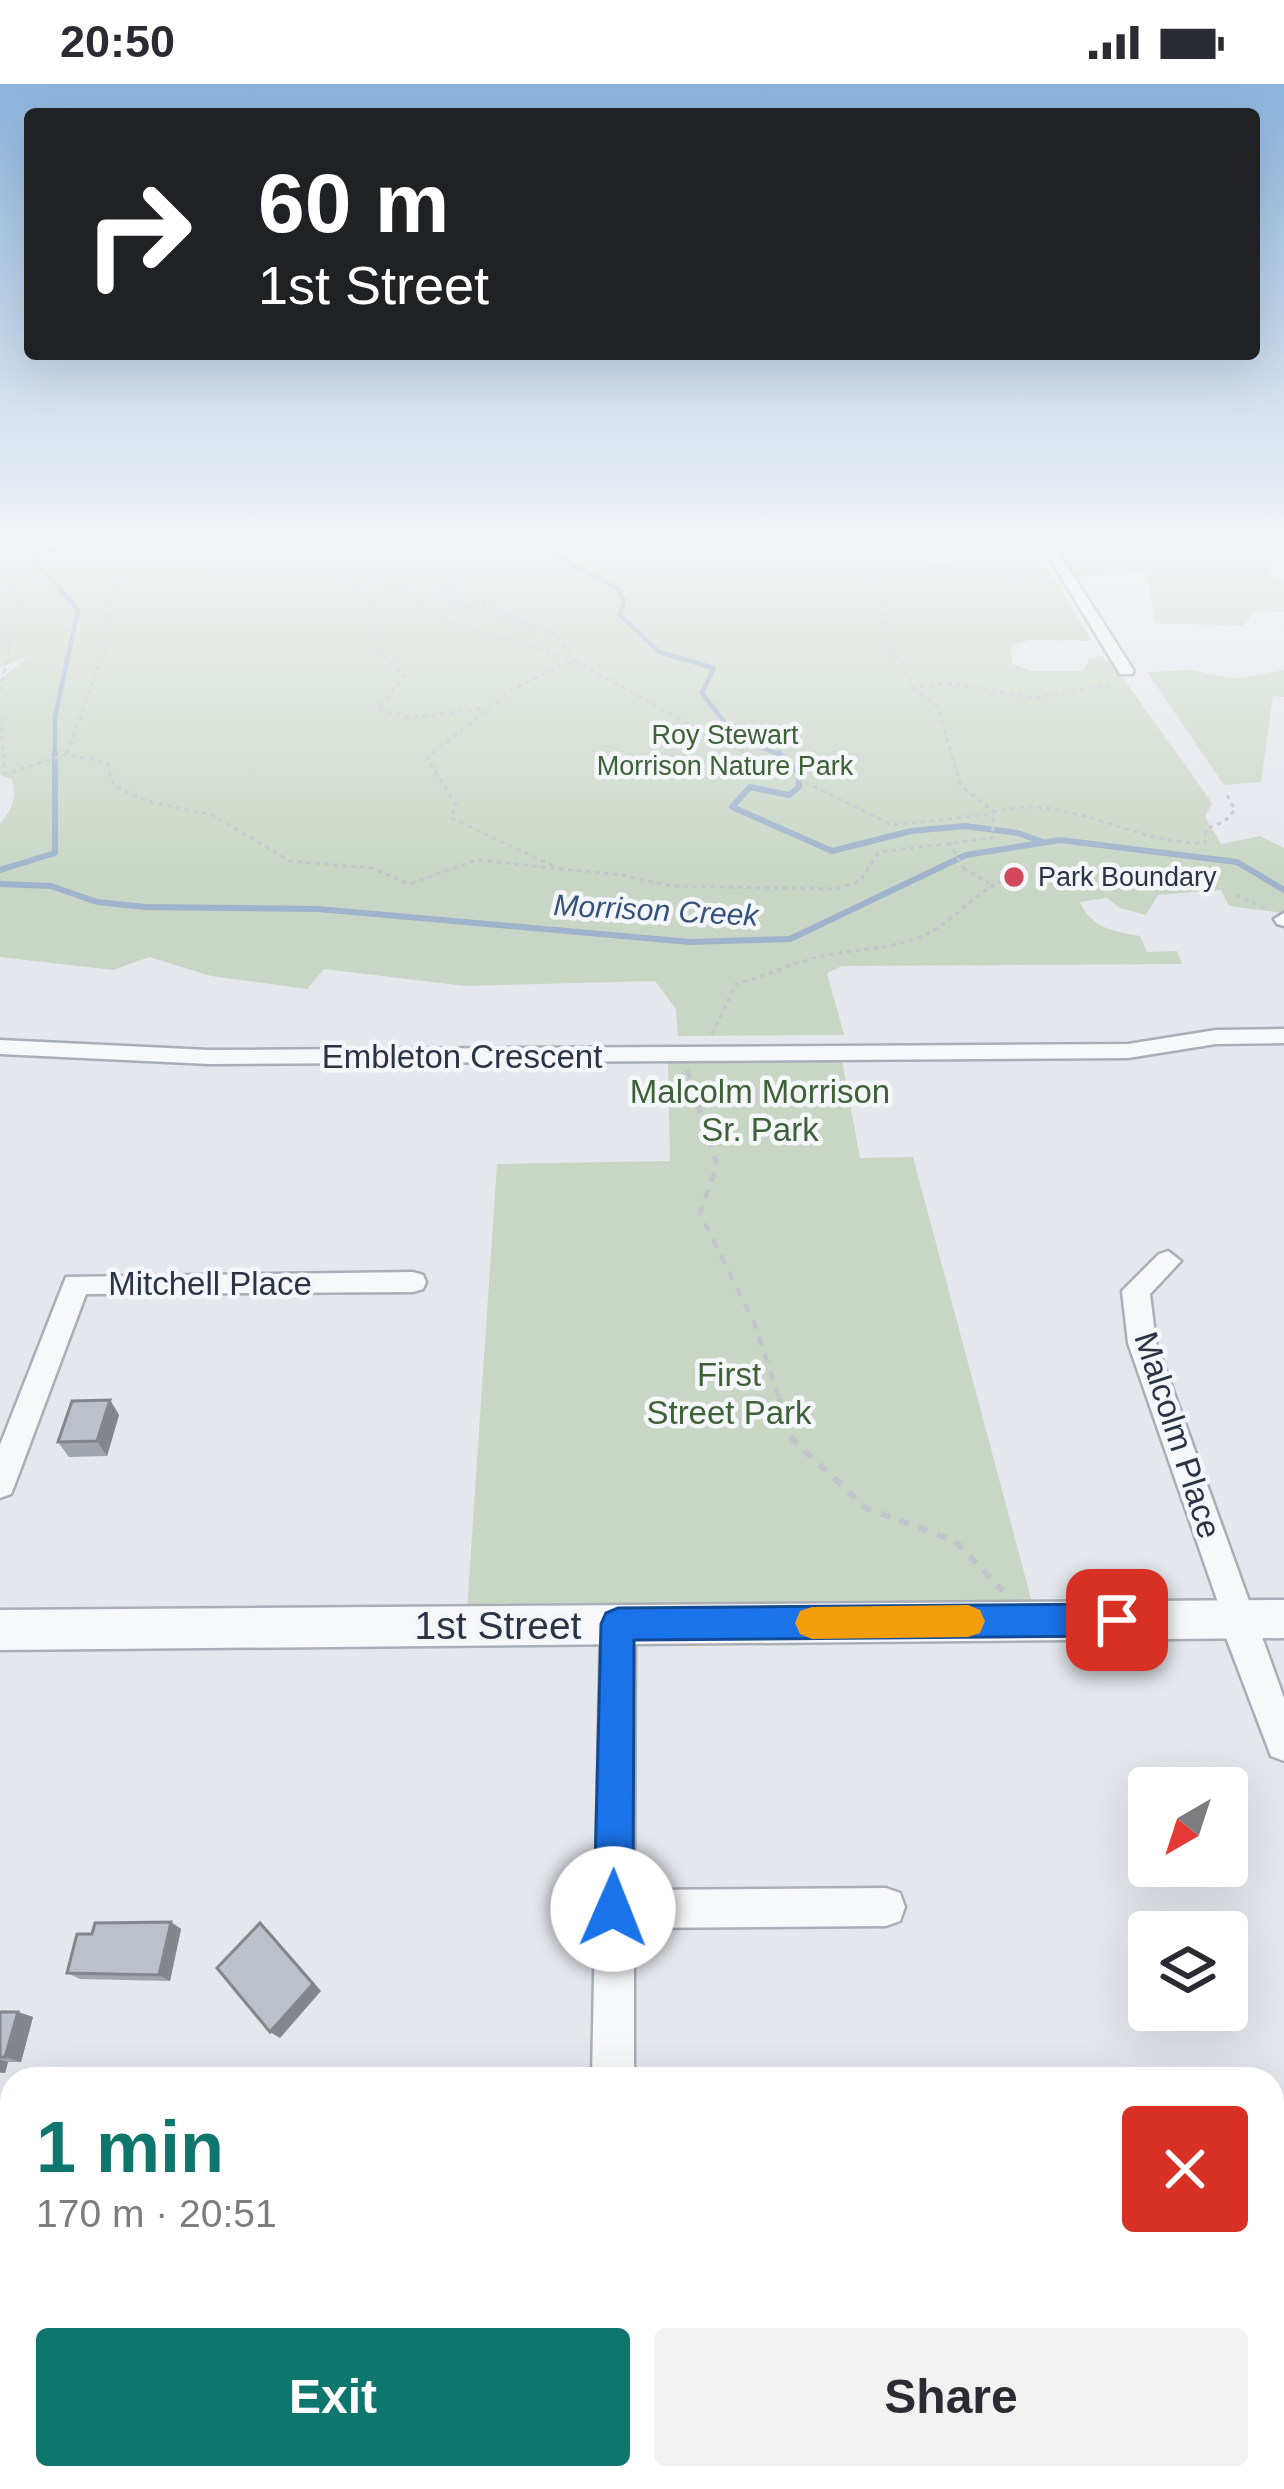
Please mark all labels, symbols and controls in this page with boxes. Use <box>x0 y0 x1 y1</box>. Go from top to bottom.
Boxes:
text: 20:50 <box>60 16 175 67</box>
icon: right <box>60 156 216 312</box>
text: 60 m <box>258 156 449 250</box>
text: 1st Street <box>258 255 489 315</box>
park label: Roy Stewart Morrison Nature Park <box>597 720 854 781</box>
place label: Park Boundary <box>1038 862 1217 892</box>
marker: Park Boundary <box>1001 864 1027 890</box>
water label: Morrison Creek <box>553 888 761 932</box>
street label: Embleton Crescent <box>322 1038 602 1075</box>
park label: Malcolm Morrison Sr. Park <box>630 1073 890 1148</box>
street label: Mitchell Place <box>108 1265 312 1302</box>
street label: Malcolm Place <box>1127 1327 1229 1543</box>
park label: First Street Park <box>646 1356 812 1431</box>
pin <box>1066 1569 1168 1671</box>
icon: arrive <box>1084 1587 1150 1653</box>
street label: 1st Street <box>415 1604 582 1647</box>
north arrow <box>1128 1767 1248 1887</box>
map controls <box>1128 1767 1248 2031</box>
position arrow <box>550 1846 676 1972</box>
button: layers <box>1128 1911 1248 2031</box>
button: close <box>1122 2106 1248 2232</box>
text: 1 min <box>36 2107 224 2187</box>
text: 170 m · 20:51 <box>36 2192 277 2235</box>
button: Exit <box>36 2328 630 2466</box>
button: Share <box>654 2328 1248 2466</box>

